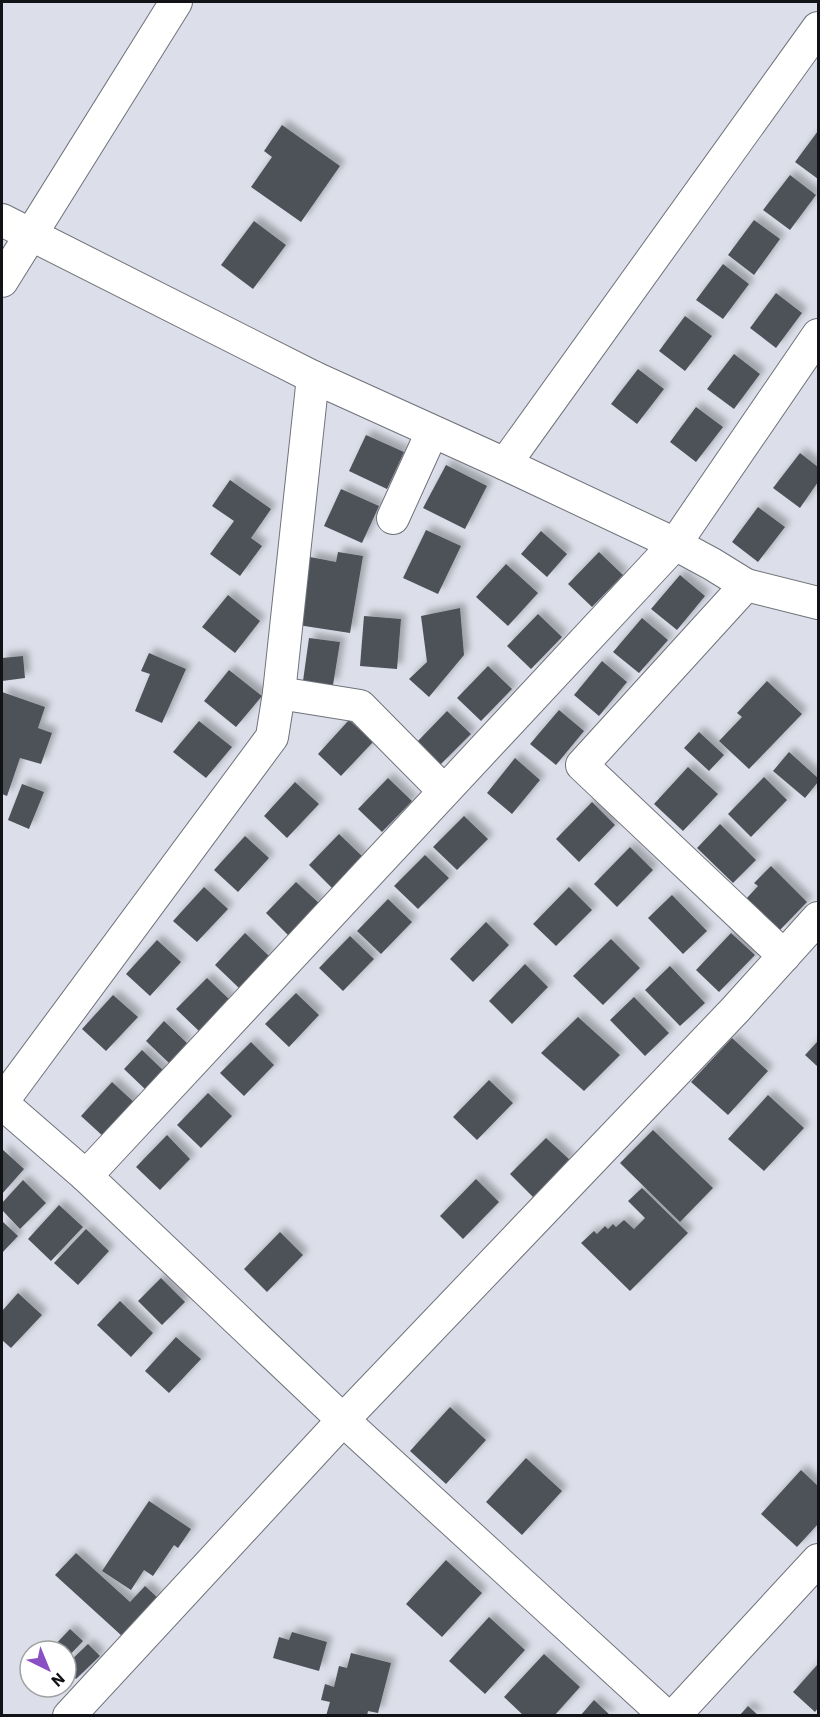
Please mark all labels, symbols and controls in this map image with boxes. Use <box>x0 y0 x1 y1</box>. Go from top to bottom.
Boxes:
north arrow <box>18 1639 78 1699</box>
text: N <box>47 1669 69 1691</box>

